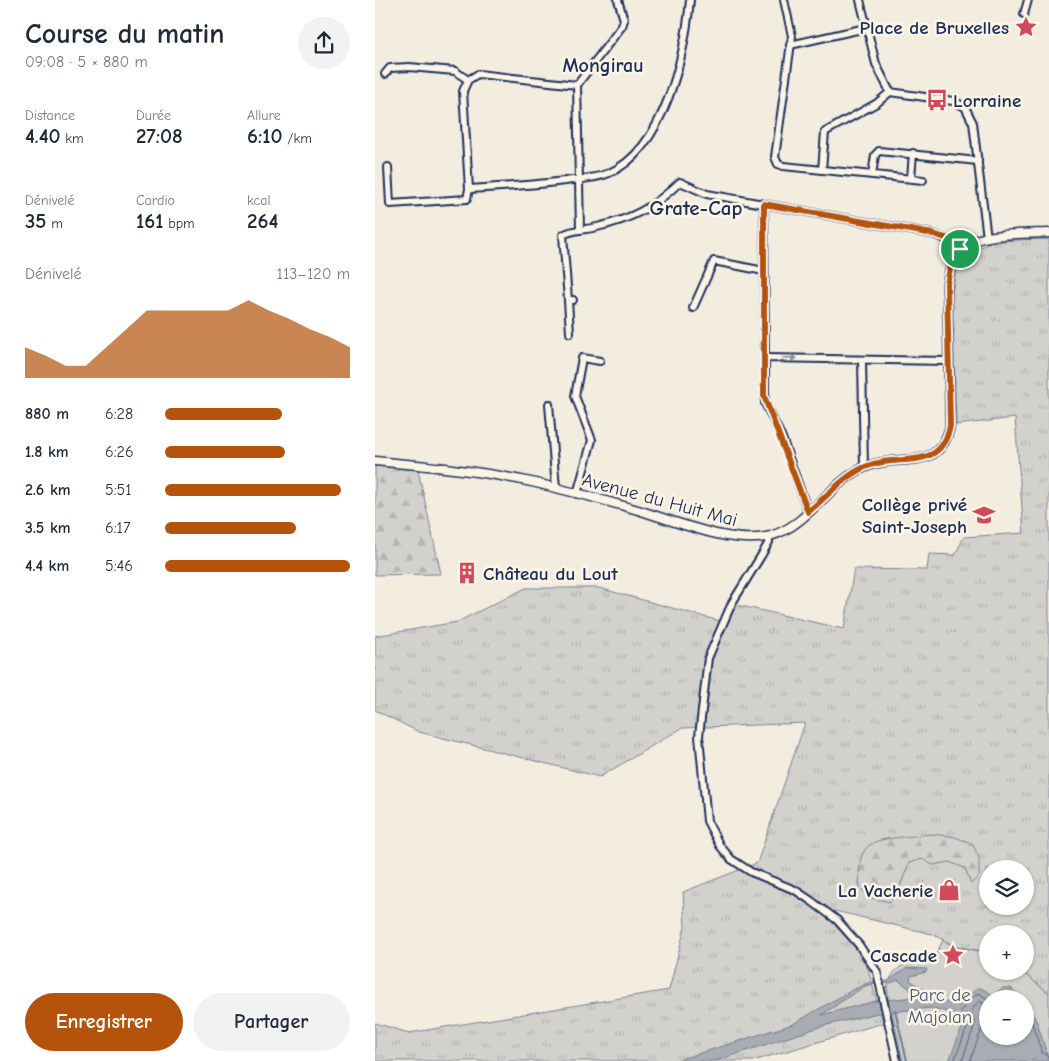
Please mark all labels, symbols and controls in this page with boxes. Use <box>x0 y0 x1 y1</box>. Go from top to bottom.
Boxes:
place icon: Place de Bruxelles <box>1013 14 1039 40</box>
button: share <box>298 17 350 69</box>
place label: Place de Bruxelles <box>860 17 1009 39</box>
text: Course du matin <box>25 18 225 50</box>
text: 09:08 · 5 × 880 m <box>25 53 148 71</box>
district label: Mongirau <box>562 54 644 77</box>
bus stop icon: Lorraine <box>924 87 950 113</box>
place label: Lorraine <box>953 90 1021 112</box>
text: Distance <box>25 107 75 124</box>
text: Durée <box>136 107 171 124</box>
text: Allure <box>247 107 281 124</box>
text: 4.40 <box>25 124 61 148</box>
text: 27:08 <box>136 124 183 148</box>
text: 6:10 <box>247 124 283 148</box>
text: km <box>61 130 84 147</box>
text: /km <box>283 130 312 147</box>
text: Dénivelé <box>25 192 74 209</box>
text: Cardio <box>136 192 175 209</box>
text: kcal <box>247 192 271 209</box>
district label: Grate-Cap <box>650 196 742 220</box>
text: 35 <box>25 209 47 233</box>
text: 161 <box>136 209 164 233</box>
text: 264 <box>247 209 278 233</box>
text: m <box>47 215 63 232</box>
text: bpm <box>164 215 195 232</box>
pin <box>939 228 981 270</box>
icon: arrive <box>946 235 974 263</box>
text: Dénivelé <box>25 265 81 283</box>
text: 113–120 m <box>277 265 350 283</box>
one-way arrow <box>783 354 799 362</box>
text: 880 m <box>25 405 69 423</box>
text: 6:28 <box>105 405 133 423</box>
text: 1.8 km <box>25 443 69 461</box>
text: 6:26 <box>105 443 134 461</box>
street label: Avenue du Huit Mai <box>580 469 740 531</box>
text: 2.6 km <box>25 481 70 499</box>
text: 5:51 <box>105 481 132 499</box>
place label: Collège privé Saint-Joseph <box>862 494 967 538</box>
school or university icon: Collège privé Saint-Joseph <box>971 502 997 528</box>
text: 3.5 km <box>25 519 71 537</box>
text: 6:17 <box>105 519 130 537</box>
text: 4.4 km <box>25 557 69 575</box>
text: 5:46 <box>105 557 133 575</box>
building icon: Château du Lout <box>454 560 480 586</box>
place label: Château du Lout <box>483 563 618 585</box>
map controls <box>979 860 1034 1045</box>
button: layers <box>979 860 1034 915</box>
shop icon: La Vacherie <box>936 877 962 903</box>
place label: La Vacherie <box>838 880 933 902</box>
button: + <box>979 925 1034 980</box>
place icon: Cascade <box>940 942 966 968</box>
place label: Cascade <box>870 945 937 967</box>
park label: Parc de Majolan <box>908 984 972 1028</box>
button: − <box>979 990 1034 1045</box>
button: Enregistrer <box>25 993 183 1051</box>
button: Partager <box>193 993 350 1051</box>

